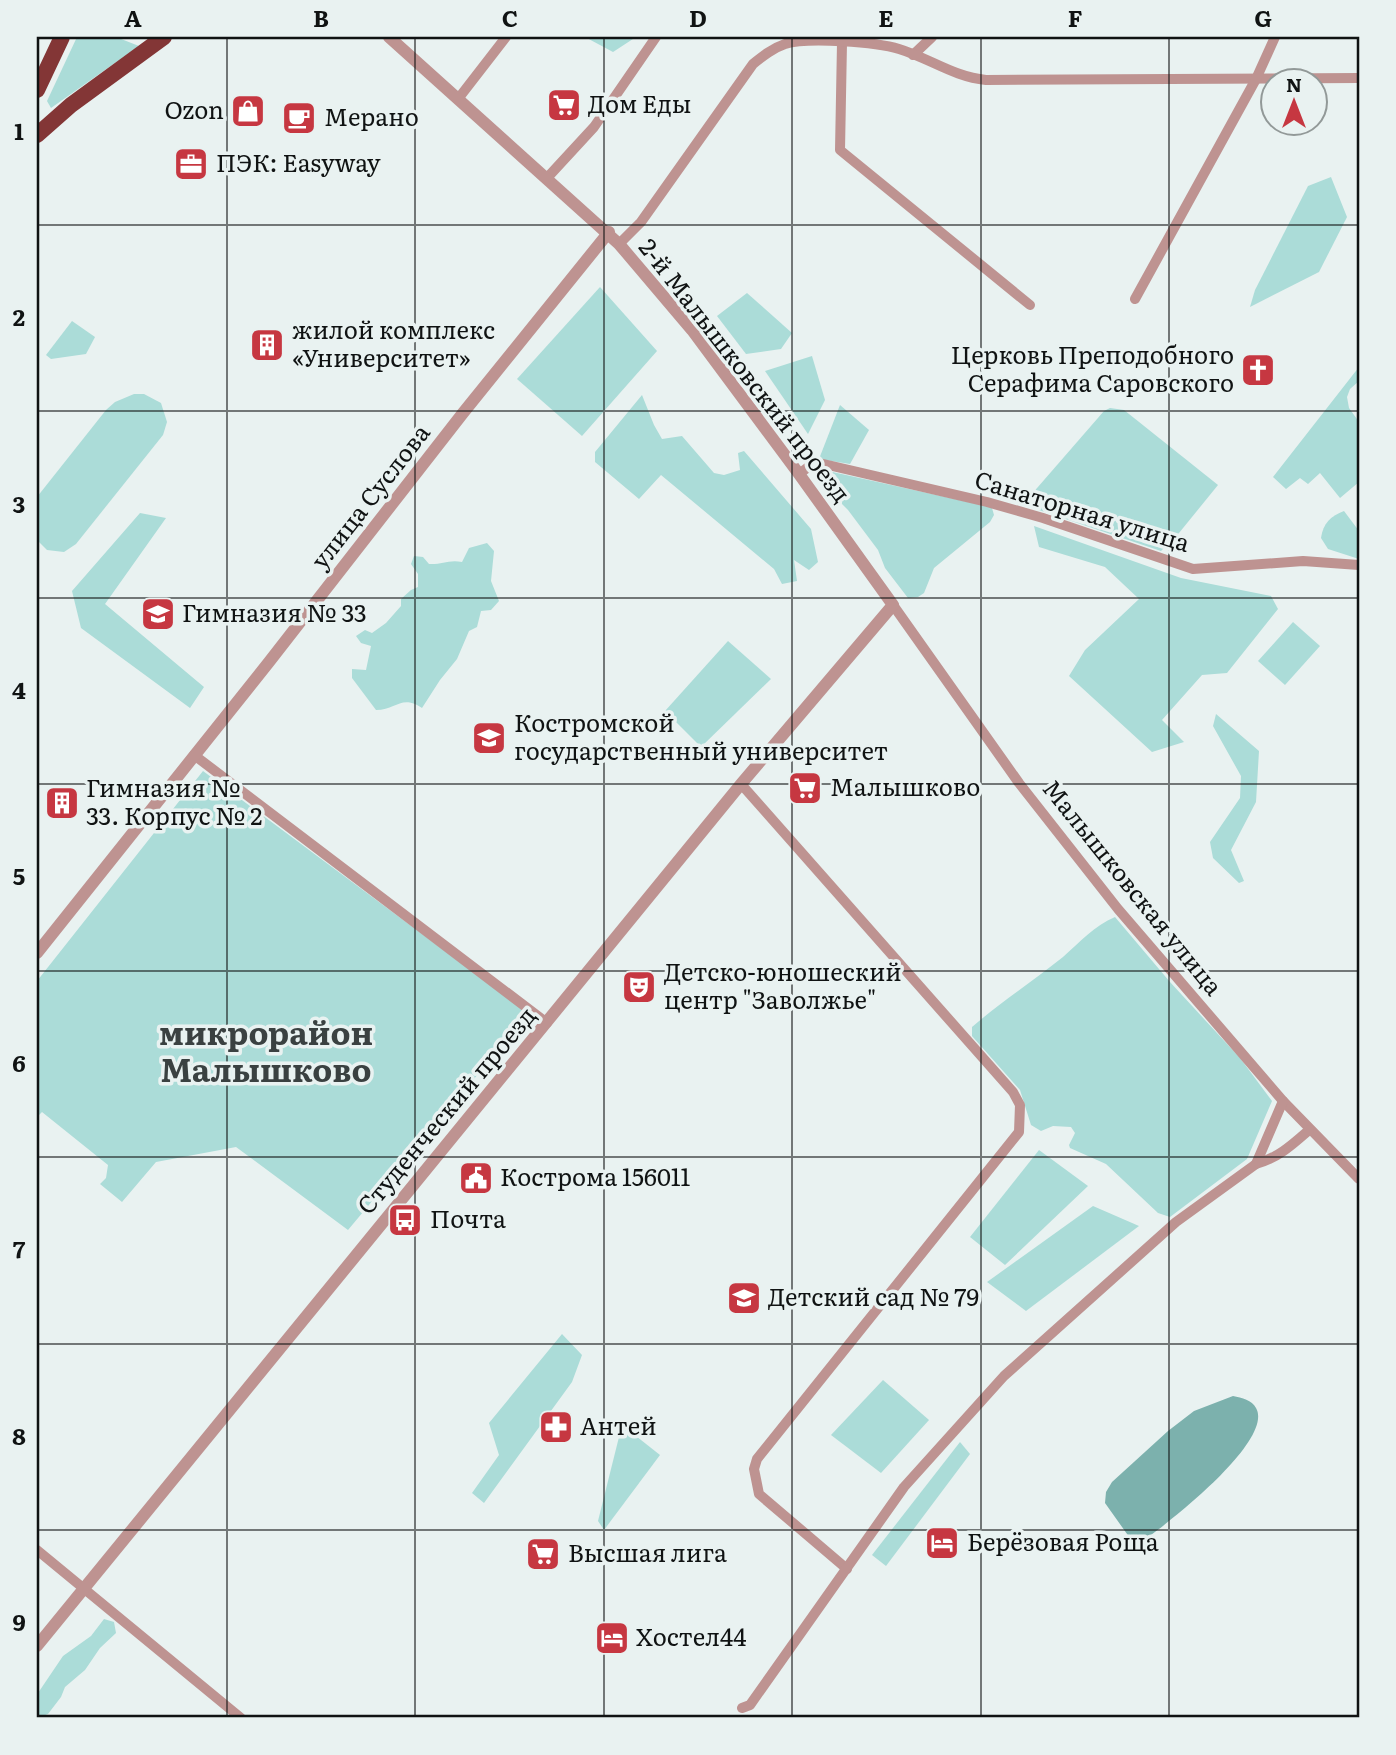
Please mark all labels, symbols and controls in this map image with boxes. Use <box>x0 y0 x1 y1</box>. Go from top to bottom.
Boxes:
text: A <box>124 0 142 34</box>
text: B <box>313 0 329 34</box>
text: C <box>502 0 518 34</box>
text: D <box>689 0 707 34</box>
text: E <box>878 0 894 34</box>
text: F <box>1068 0 1083 34</box>
text: G <box>1254 0 1272 34</box>
north arrow <box>1260 66 1330 136</box>
text: N <box>1286 70 1302 98</box>
place label: Дом Еды <box>588 85 691 120</box>
supermarket icon: Дом Еды <box>545 86 583 124</box>
place label: Ozon <box>164 91 224 126</box>
shop icon: Ozon <box>229 92 267 130</box>
place label: Мерано <box>324 98 419 133</box>
cafe icon: Мерано <box>280 99 318 137</box>
text: 1 <box>14 113 24 147</box>
place label: ПЭК: Easyway <box>216 144 381 179</box>
office icon: ПЭК: Easyway <box>172 145 210 183</box>
street label: 2-й Малышковский проезд <box>632 230 860 509</box>
text: 2 <box>13 299 25 333</box>
place label: жилой комплекс «Университет» <box>292 311 495 374</box>
building icon: жилой комплекс «Университет» <box>248 326 286 364</box>
place label: Церковь Преподобного Серафима Саровского <box>951 336 1234 399</box>
church icon: Церковь Преподобного Серафима Саровского <box>1239 351 1277 389</box>
street label: улица Суслова <box>301 416 437 575</box>
street label: Санаторная улица <box>971 460 1195 559</box>
text: 3 <box>13 486 25 520</box>
place label: Гимназия № 33 <box>182 594 367 629</box>
school or university icon: Гимназия № 33 <box>139 595 177 633</box>
text: 4 <box>12 672 26 706</box>
place label: Костромской государственный университет <box>514 704 888 767</box>
school or university icon: Костромской государственный университет <box>470 719 508 757</box>
place label: Малышково <box>830 768 980 803</box>
place label: Гимназия № 33. Корпус № 2 <box>86 769 263 832</box>
supermarket icon: Малышково <box>786 769 824 807</box>
street label: Малышковская улица <box>1036 771 1232 1002</box>
building icon: Гимназия № 33. Корпус № 2 <box>43 784 81 822</box>
text: 5 <box>13 858 25 892</box>
place label: Детско-юношеский центр "Заволжье" <box>664 953 902 1016</box>
theatre icon: Детско-юношеский центр "Заволжье" <box>620 968 658 1006</box>
street label: Студенческий проезд <box>348 998 543 1221</box>
district label: микрорайон Малышково <box>159 1007 373 1092</box>
text: 6 <box>12 1045 26 1079</box>
place label: Кострома 156011 <box>500 1158 691 1193</box>
public building icon: Кострома 156011 <box>457 1159 495 1197</box>
place label: Почта <box>430 1200 506 1235</box>
bus stop icon: Почта <box>386 1201 424 1239</box>
text: 7 <box>13 1231 26 1265</box>
place label: Детский сад № 79 <box>768 1278 979 1313</box>
school or university icon: Детский сад № 79 <box>725 1279 763 1317</box>
place label: Антей <box>580 1407 657 1442</box>
pharmacy icon: Антей <box>537 1408 575 1446</box>
text: 8 <box>12 1418 26 1452</box>
place label: Берёзовая Роща <box>967 1523 1159 1558</box>
hotel icon: Берёзовая Роща <box>923 1524 961 1562</box>
place label: Высшая лига <box>568 1534 727 1569</box>
supermarket icon: Высшая лига <box>524 1535 562 1573</box>
text: 9 <box>12 1604 26 1638</box>
place label: Хостел44 <box>636 1618 746 1653</box>
hotel icon: Хостел44 <box>593 1619 631 1657</box>

